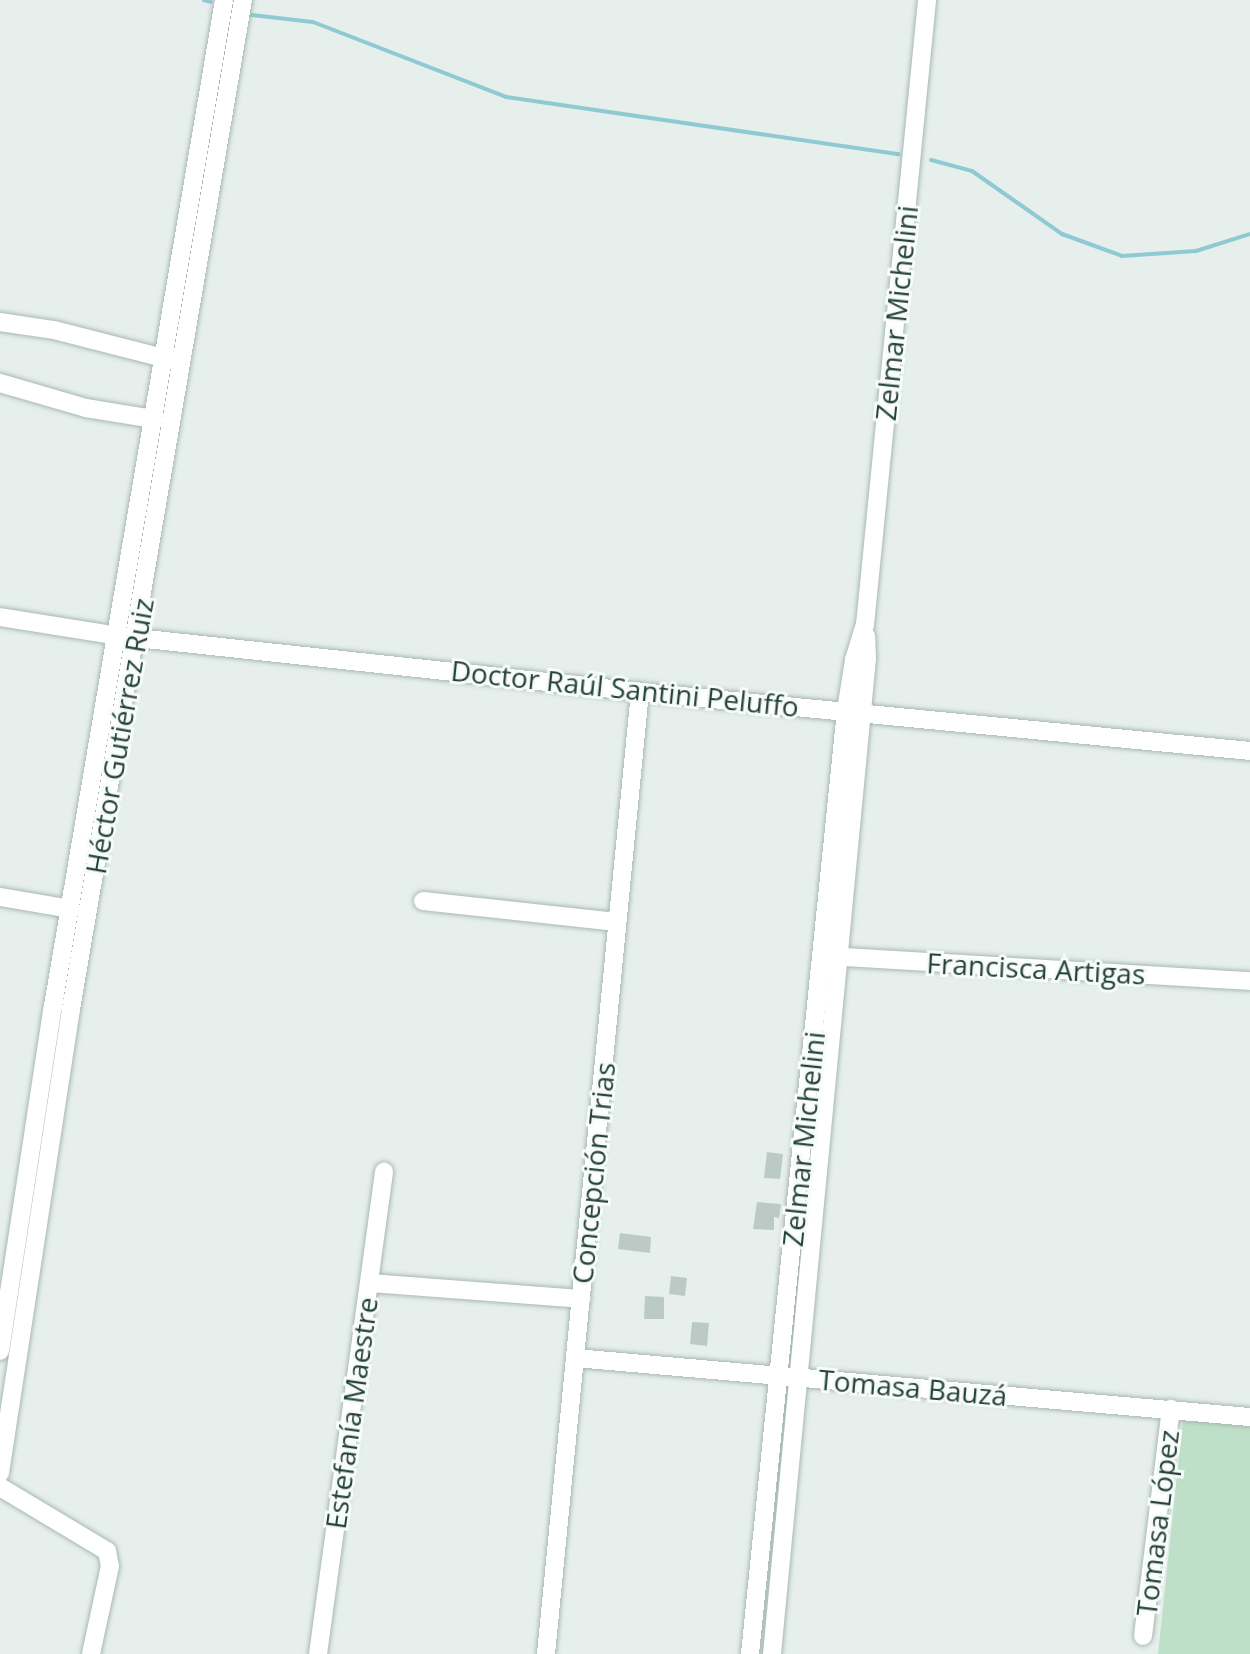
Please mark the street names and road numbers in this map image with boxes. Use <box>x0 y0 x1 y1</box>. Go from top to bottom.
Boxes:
street label: Zelmar Michelini <box>868 204 924 422</box>
street label: Héctor Gutiérrez Ruiz <box>78 596 160 876</box>
street label: Doctor Raúl Santini Peluffo <box>449 653 801 723</box>
street label: Francisca Artigas <box>926 945 1146 991</box>
street label: Zelmar Michelini <box>775 1030 831 1248</box>
street label: Concepción Trias <box>565 1061 621 1285</box>
street label: Estefanía Maestre <box>318 1295 384 1531</box>
street label: Tomasa Bauzá <box>817 1362 1009 1412</box>
street label: Tomasa López <box>1129 1428 1185 1618</box>

